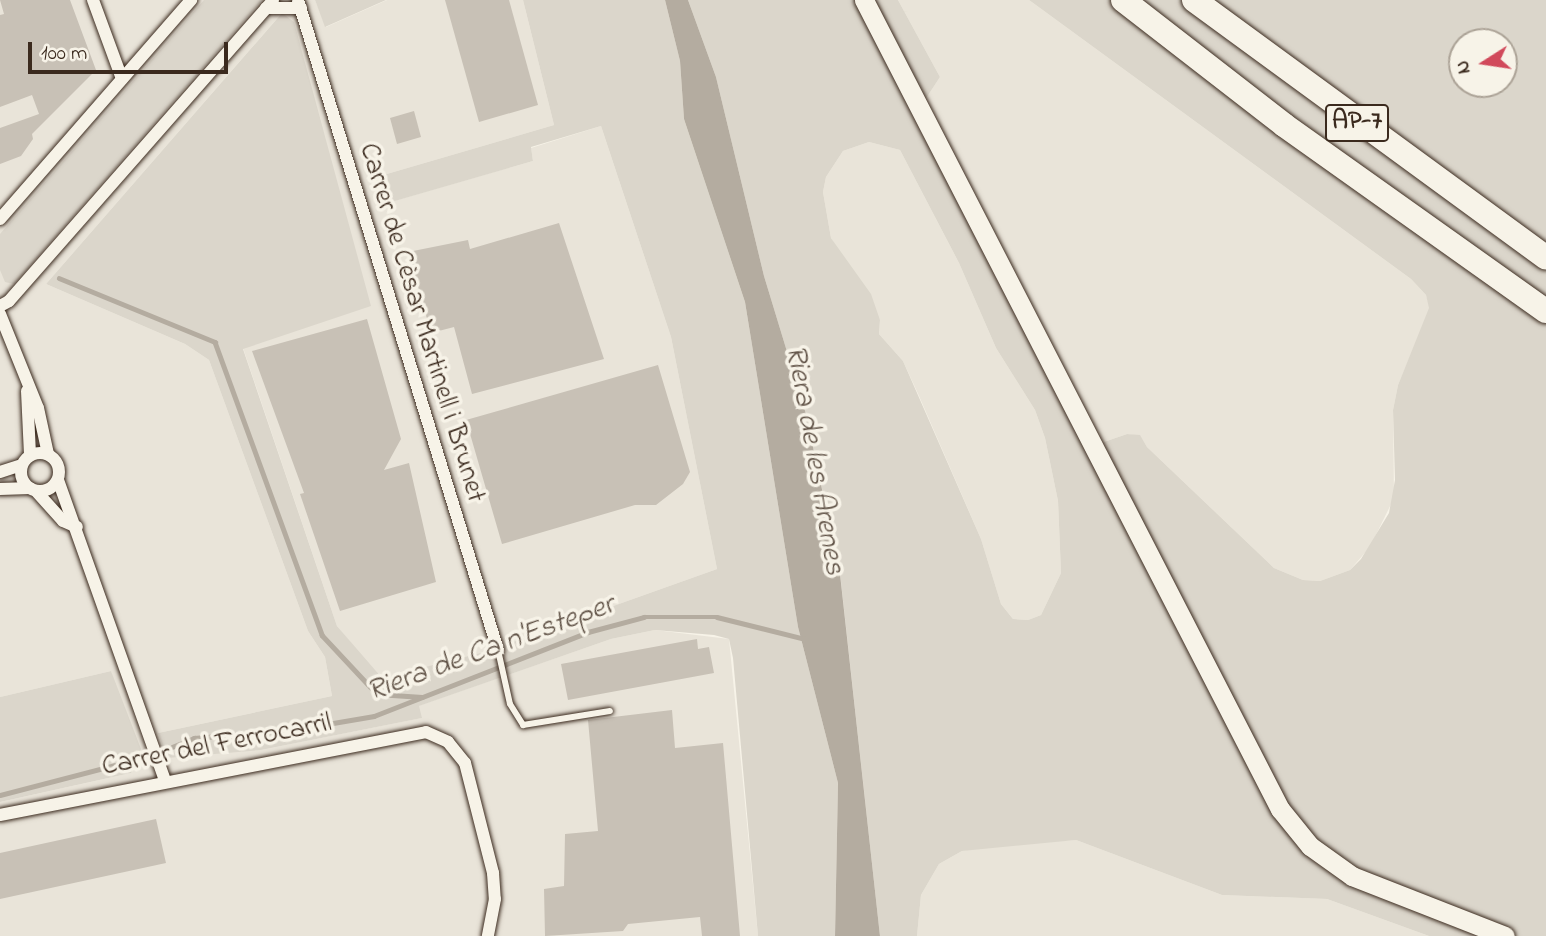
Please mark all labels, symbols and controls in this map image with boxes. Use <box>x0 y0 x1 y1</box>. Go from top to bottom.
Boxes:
scale bar <box>32 28 231 72</box>
north arrow <box>1448 28 1518 98</box>
text: 100 m <box>41 39 87 69</box>
text: N <box>1449 58 1478 76</box>
road number: AP-7 <box>1324 100 1390 146</box>
street label: Carrer de Cèsar Martinell i Brunet <box>350 139 492 507</box>
water label: Riera de les Arenes <box>776 343 852 577</box>
water label: Riera de Ca n'Esteper <box>363 588 619 710</box>
street label: Carrer del Ferrocarril <box>99 707 335 785</box>

